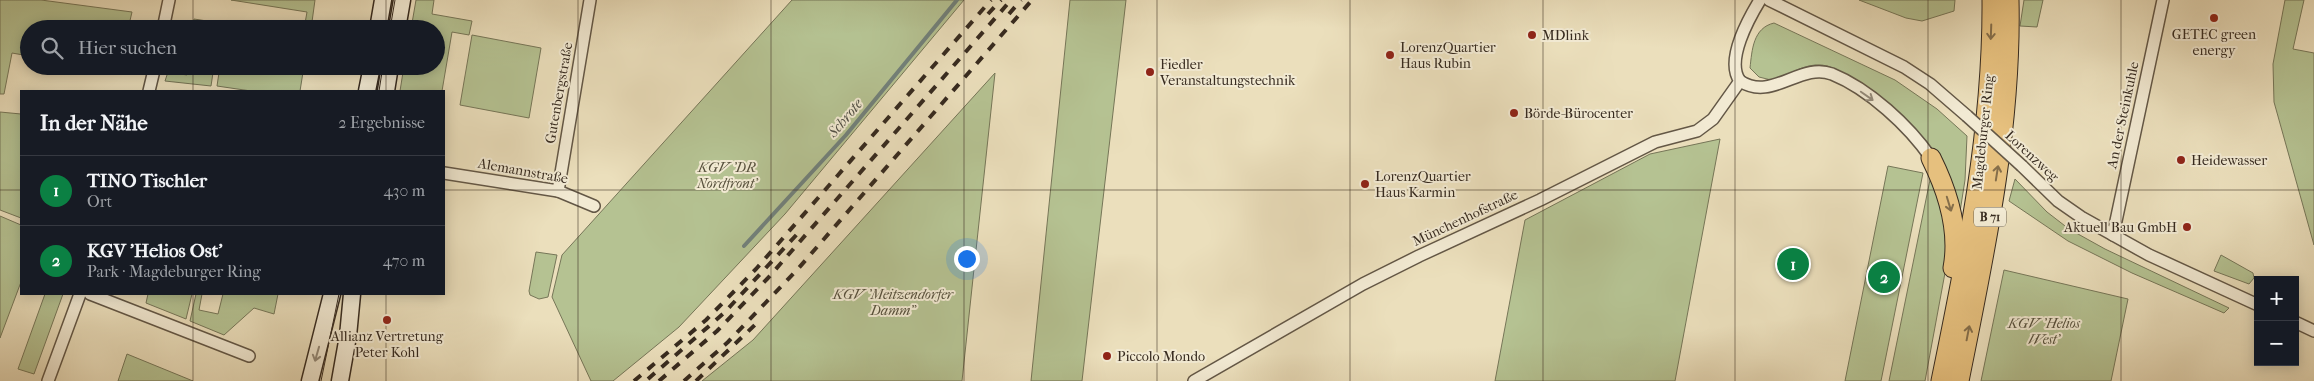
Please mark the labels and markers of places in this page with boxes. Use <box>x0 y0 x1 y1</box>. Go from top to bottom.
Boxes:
marker: GETEC green energy <box>2208 12 2220 24</box>
place label: GETEC green energy <box>2172 26 2256 59</box>
place label: MDlink <box>1542 27 1590 44</box>
marker: MDlink <box>1526 29 1538 41</box>
place label: LorenzQuartier Haus Rubin <box>1400 39 1496 72</box>
marker: LorenzQuartier Haus Rubin <box>1384 49 1396 61</box>
place label: Fiedler Veranstaltungstechnik <box>1159 56 1296 89</box>
marker: Fiedler Veranstaltungstechnik <box>1144 66 1156 78</box>
place label: Börde-Bürocenter <box>1524 105 1633 122</box>
marker: Börde-Bürocenter <box>1508 107 1520 119</box>
place label: Heidewasser <box>2191 152 2267 169</box>
marker: Heidewasser <box>2175 154 2187 166</box>
place label: LorenzQuartier Haus Karmin <box>1375 168 1471 201</box>
marker: LorenzQuartier Haus Karmin <box>1359 178 1371 190</box>
place label: Aktuell Bau GmbH <box>2063 219 2177 236</box>
marker: Aktuell Bau GmbH <box>2181 221 2193 233</box>
pin: 1 <box>1777 245 1809 283</box>
pin: 2 <box>1868 258 1900 296</box>
marker: Allianz Vertretung Peter Kohl <box>381 314 393 326</box>
place label: Allianz Vertretung Peter Kohl <box>330 328 444 361</box>
place label: Piccolo Mondo <box>1117 348 1205 365</box>
marker: Piccolo Mondo <box>1101 350 1113 362</box>

